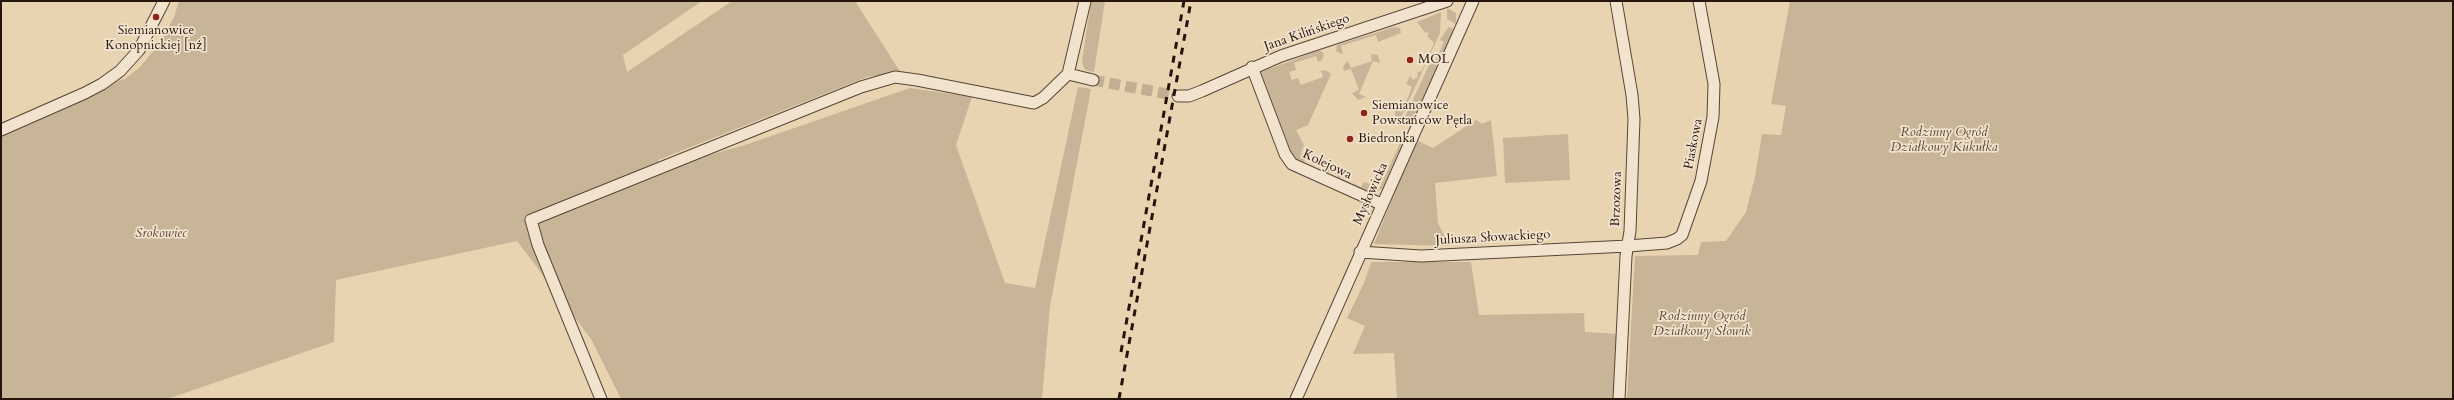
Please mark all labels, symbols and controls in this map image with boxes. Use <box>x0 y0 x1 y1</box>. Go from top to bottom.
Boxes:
street label: Jana Kilińskiego <box>1262 11 1352 55</box>
marker: Siemianowice Konopnickiej [nż] <box>151 12 161 22</box>
place label: Siemianowice Konopnickiej [nż] <box>105 23 207 54</box>
place label: MOL <box>1418 52 1449 68</box>
marker: MOL <box>1405 55 1415 65</box>
place label: Siemianowice Powstańców Pętla <box>1372 98 1472 129</box>
marker: Siemianowice Powstańców Pętla <box>1359 108 1369 118</box>
street label: Piaskowa <box>1681 117 1707 171</box>
park label: Rodzinny Ogród Działkowy Kukułka <box>1890 125 1998 156</box>
place label: Biedronka <box>1358 131 1415 147</box>
marker: Biedronka <box>1345 134 1355 144</box>
street label: Kolejowa <box>1300 147 1354 183</box>
street label: Mysłowicka <box>1350 160 1392 228</box>
street label: Brzozowa <box>1608 171 1626 227</box>
park label: Srokowiec <box>135 226 187 242</box>
street label: Juliusza Słowackiego <box>1435 227 1551 249</box>
park label: Rodzinny Ogród Działkowy Słowik <box>1653 309 1751 340</box>

